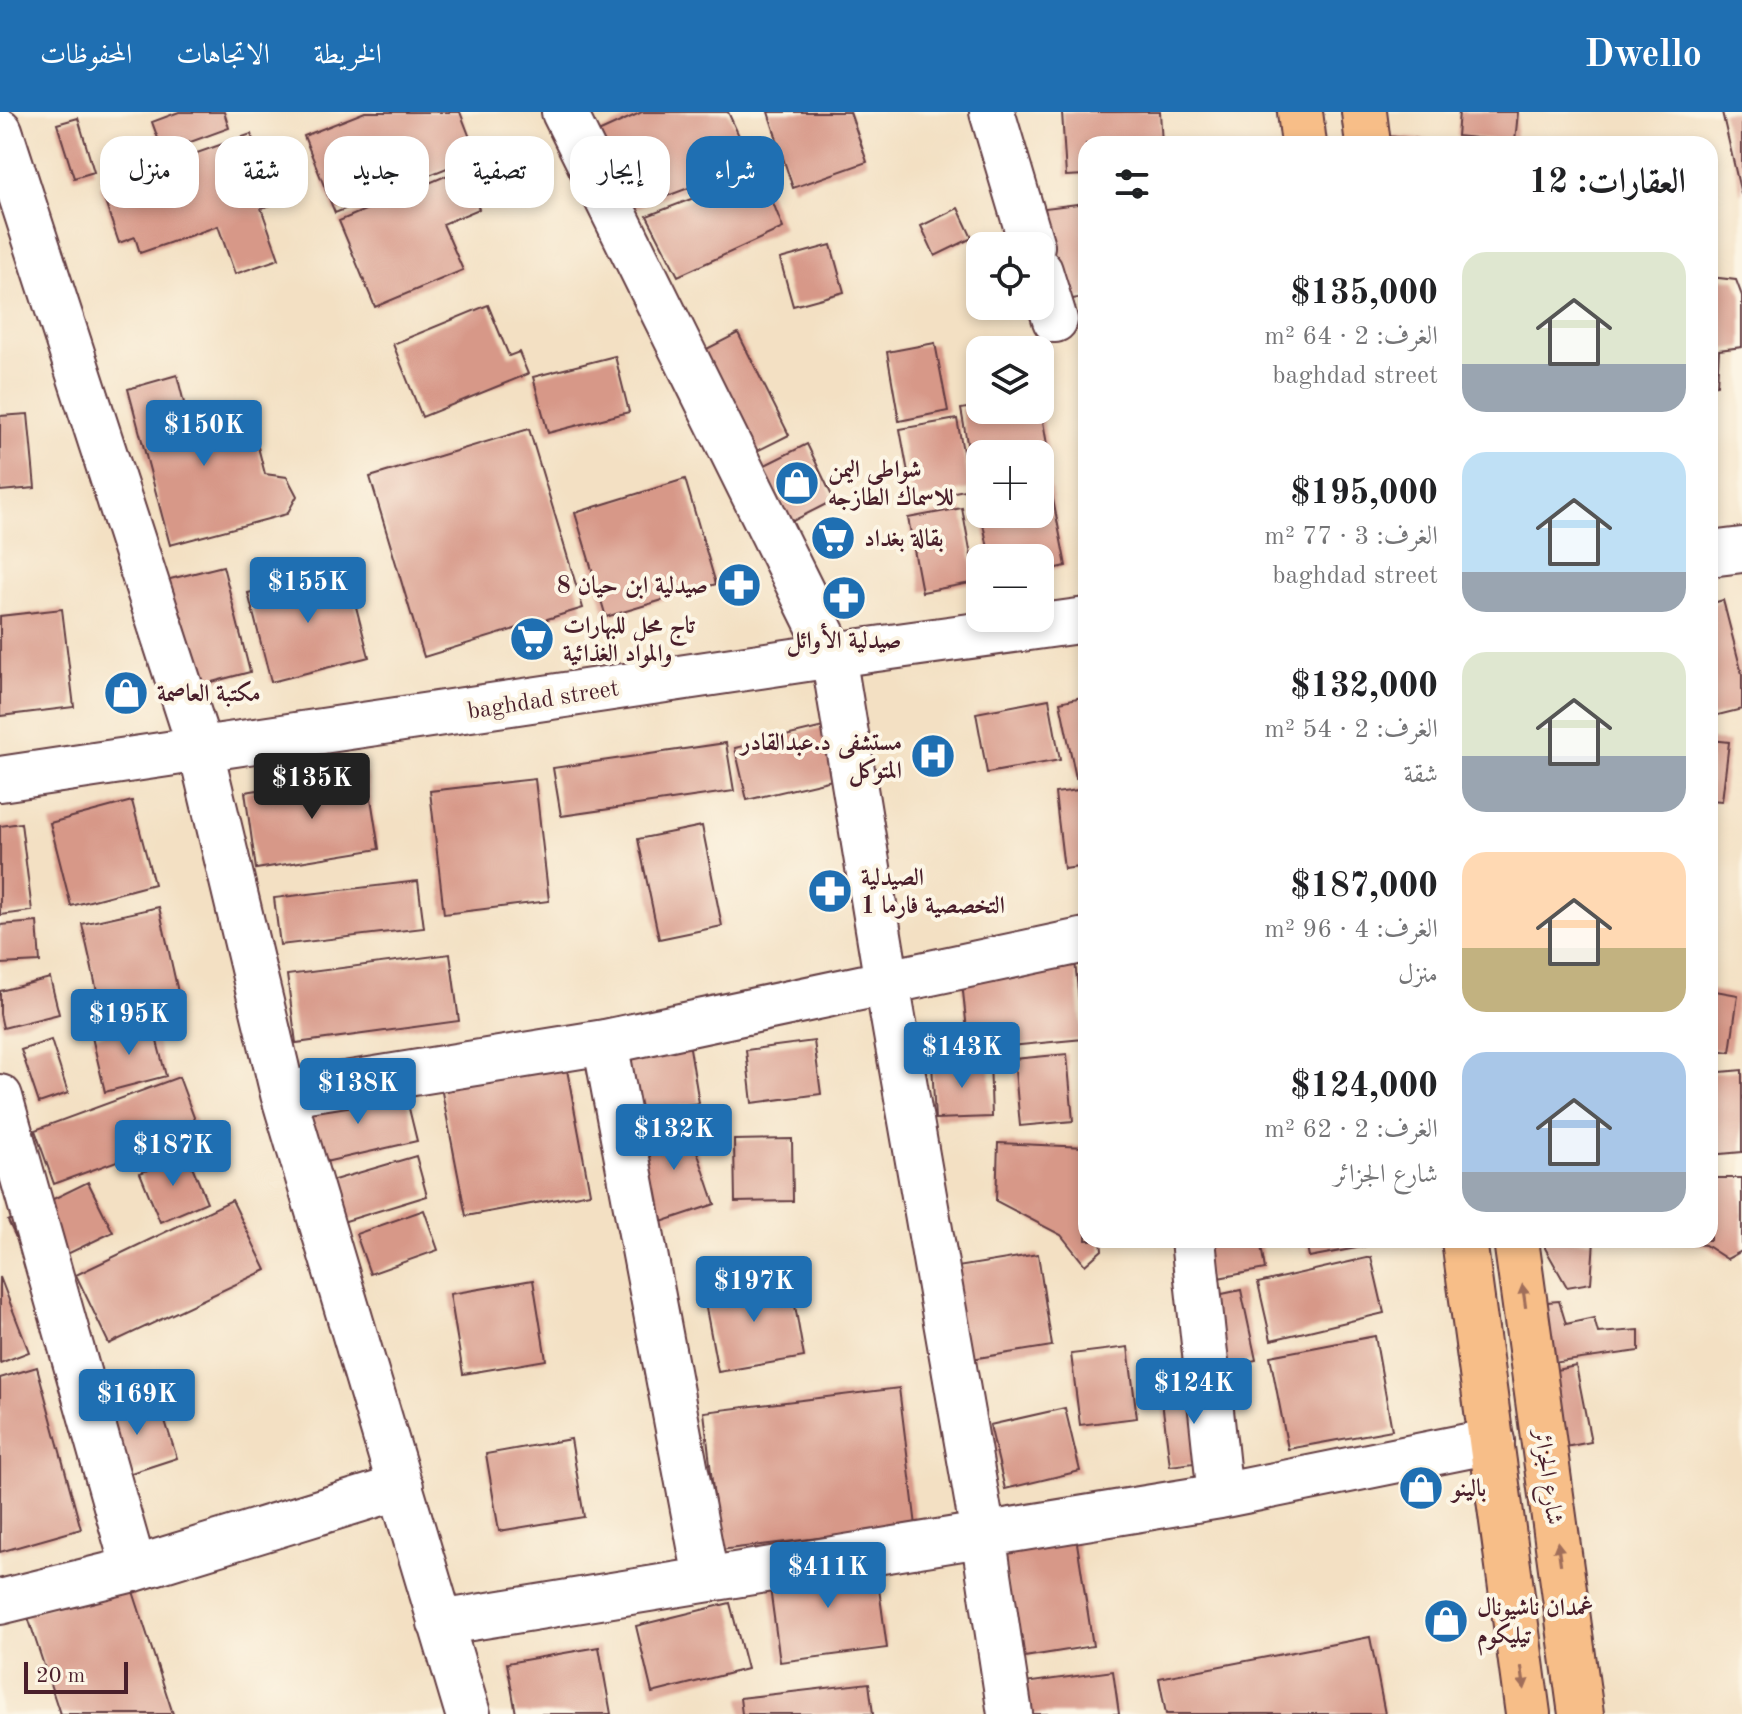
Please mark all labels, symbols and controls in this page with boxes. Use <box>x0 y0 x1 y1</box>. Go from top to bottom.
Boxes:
text: Dwello <box>1584 37 1702 75</box>
text: المحفوظات <box>40 42 132 70</box>
text: الاتجاهات <box>176 42 270 70</box>
text: الخريطة <box>314 42 382 70</box>
chip: منزل <box>100 136 199 208</box>
chip: شقة <box>215 136 308 208</box>
chip: جديد <box>324 136 429 208</box>
chip: تصفية <box>445 136 554 208</box>
chip: إيجار <box>570 136 670 208</box>
chip: شراء <box>686 136 784 208</box>
icon: filters <box>1110 162 1154 206</box>
text: العقارات: 12 <box>1529 166 1686 200</box>
map controls <box>966 232 1054 632</box>
button: locate <box>966 232 1054 320</box>
text: $135,000 <box>1290 277 1438 311</box>
icon: home <box>1526 284 1622 380</box>
text: الغرف: 2 · 64 m² <box>1264 324 1438 350</box>
button: layers <box>966 336 1054 424</box>
text: baghdad street <box>1272 363 1438 389</box>
pin: $150K <box>148 400 260 468</box>
text: $150K <box>164 413 244 439</box>
button: + <box>966 440 1054 528</box>
place label: شواطى اليمن للاسماك الطازجه <box>828 458 954 511</box>
shop icon: شواطى اليمن للاسماك الطازجه <box>773 459 821 507</box>
text: $195,000 <box>1290 477 1438 511</box>
icon: home <box>1526 484 1622 580</box>
supermarket icon: بقالة بغداد <box>809 514 857 562</box>
text: الغرف: 3 · 77 m² <box>1264 524 1438 550</box>
place label: بقالة بغداد <box>864 527 944 552</box>
button: − <box>966 544 1054 632</box>
pin: $155K <box>252 557 364 625</box>
pharmacy icon: صيدلية ابن حيان 8 <box>715 561 763 609</box>
text: baghdad street <box>1272 563 1438 589</box>
text: $155K <box>268 570 348 596</box>
place label: صيدلية ابن حيان 8 <box>557 574 708 599</box>
pharmacy icon: صيدلية الأوائل <box>820 574 868 622</box>
place label: تاج محل للبهارات والمواد الغذائية <box>563 614 696 668</box>
supermarket icon: تاج محل للبهارات والمواد الغذائية <box>508 615 556 663</box>
place label: صيدلية الأوائل <box>786 622 902 657</box>
shop icon: مكتبة العاصمة <box>102 669 150 717</box>
text: $132,000 <box>1290 670 1438 704</box>
street label: baghdad street <box>466 677 621 725</box>
place label: مكتبة العاصمة <box>157 680 261 707</box>
icon: home <box>1526 684 1622 780</box>
text: الغرف: 2 · 54 m² <box>1264 717 1438 743</box>
place label: مستشفى د.عبدالقادر المتوكل <box>738 731 902 787</box>
hospital icon: مستشفى د.عبدالقادر المتوكل <box>909 732 957 780</box>
pin: $135K <box>256 753 368 821</box>
text: شقة <box>1404 762 1438 788</box>
text: $135K <box>272 766 352 792</box>
place label: الصيدلية التخصصية فارما 1 <box>861 866 1005 919</box>
pharmacy icon: الصيدلية التخصصية فارما 1 <box>806 867 854 915</box>
text: $187,000 <box>1290 870 1438 904</box>
icon: home <box>1526 884 1622 980</box>
text: الغرف: 4 · 96 m² <box>1264 917 1438 943</box>
text: منزل <box>1398 962 1438 988</box>
pin: $195K <box>73 989 185 1057</box>
text: $195K <box>89 1002 169 1028</box>
pin: $143K <box>906 1022 1018 1090</box>
text: $143K <box>922 1035 1002 1061</box>
pin: $138K <box>302 1058 414 1126</box>
text: $124,000 <box>1290 1070 1438 1104</box>
text: $138K <box>318 1071 398 1097</box>
icon: home <box>1526 1084 1622 1180</box>
pin: $132K <box>618 1104 730 1172</box>
text: $132K <box>634 1117 714 1143</box>
text: الغرف: 2 · 62 m² <box>1264 1117 1438 1143</box>
pin: $187K <box>117 1120 229 1188</box>
text: $187K <box>133 1133 213 1159</box>
text: شارع الجزائر <box>1334 1162 1438 1188</box>
pin: $197K <box>698 1256 810 1324</box>
text: $197K <box>714 1269 794 1295</box>
one-way arrow <box>1517 1283 1530 1308</box>
pin: $124K <box>1138 1358 1250 1426</box>
pin: $169K <box>81 1369 193 1437</box>
text: $124K <box>1154 1371 1234 1397</box>
text: $169K <box>97 1382 177 1408</box>
street label: شارع الجزائر <box>1522 1425 1566 1527</box>
shop icon: بالينو <box>1397 1464 1445 1512</box>
place label: بالينو <box>1449 1477 1486 1503</box>
one-way arrow <box>1552 1541 1565 1566</box>
pin: $411K <box>772 1542 884 1610</box>
text: $411K <box>788 1555 868 1581</box>
place label: غمدان ناشيونال تيليكوم <box>1477 1596 1593 1656</box>
shop icon: غمدان ناشيونال تيليكوم <box>1422 1597 1470 1645</box>
scale bar <box>24 1658 128 1694</box>
text: 20 m <box>36 1665 85 1687</box>
one-way arrow <box>1517 1666 1530 1691</box>

